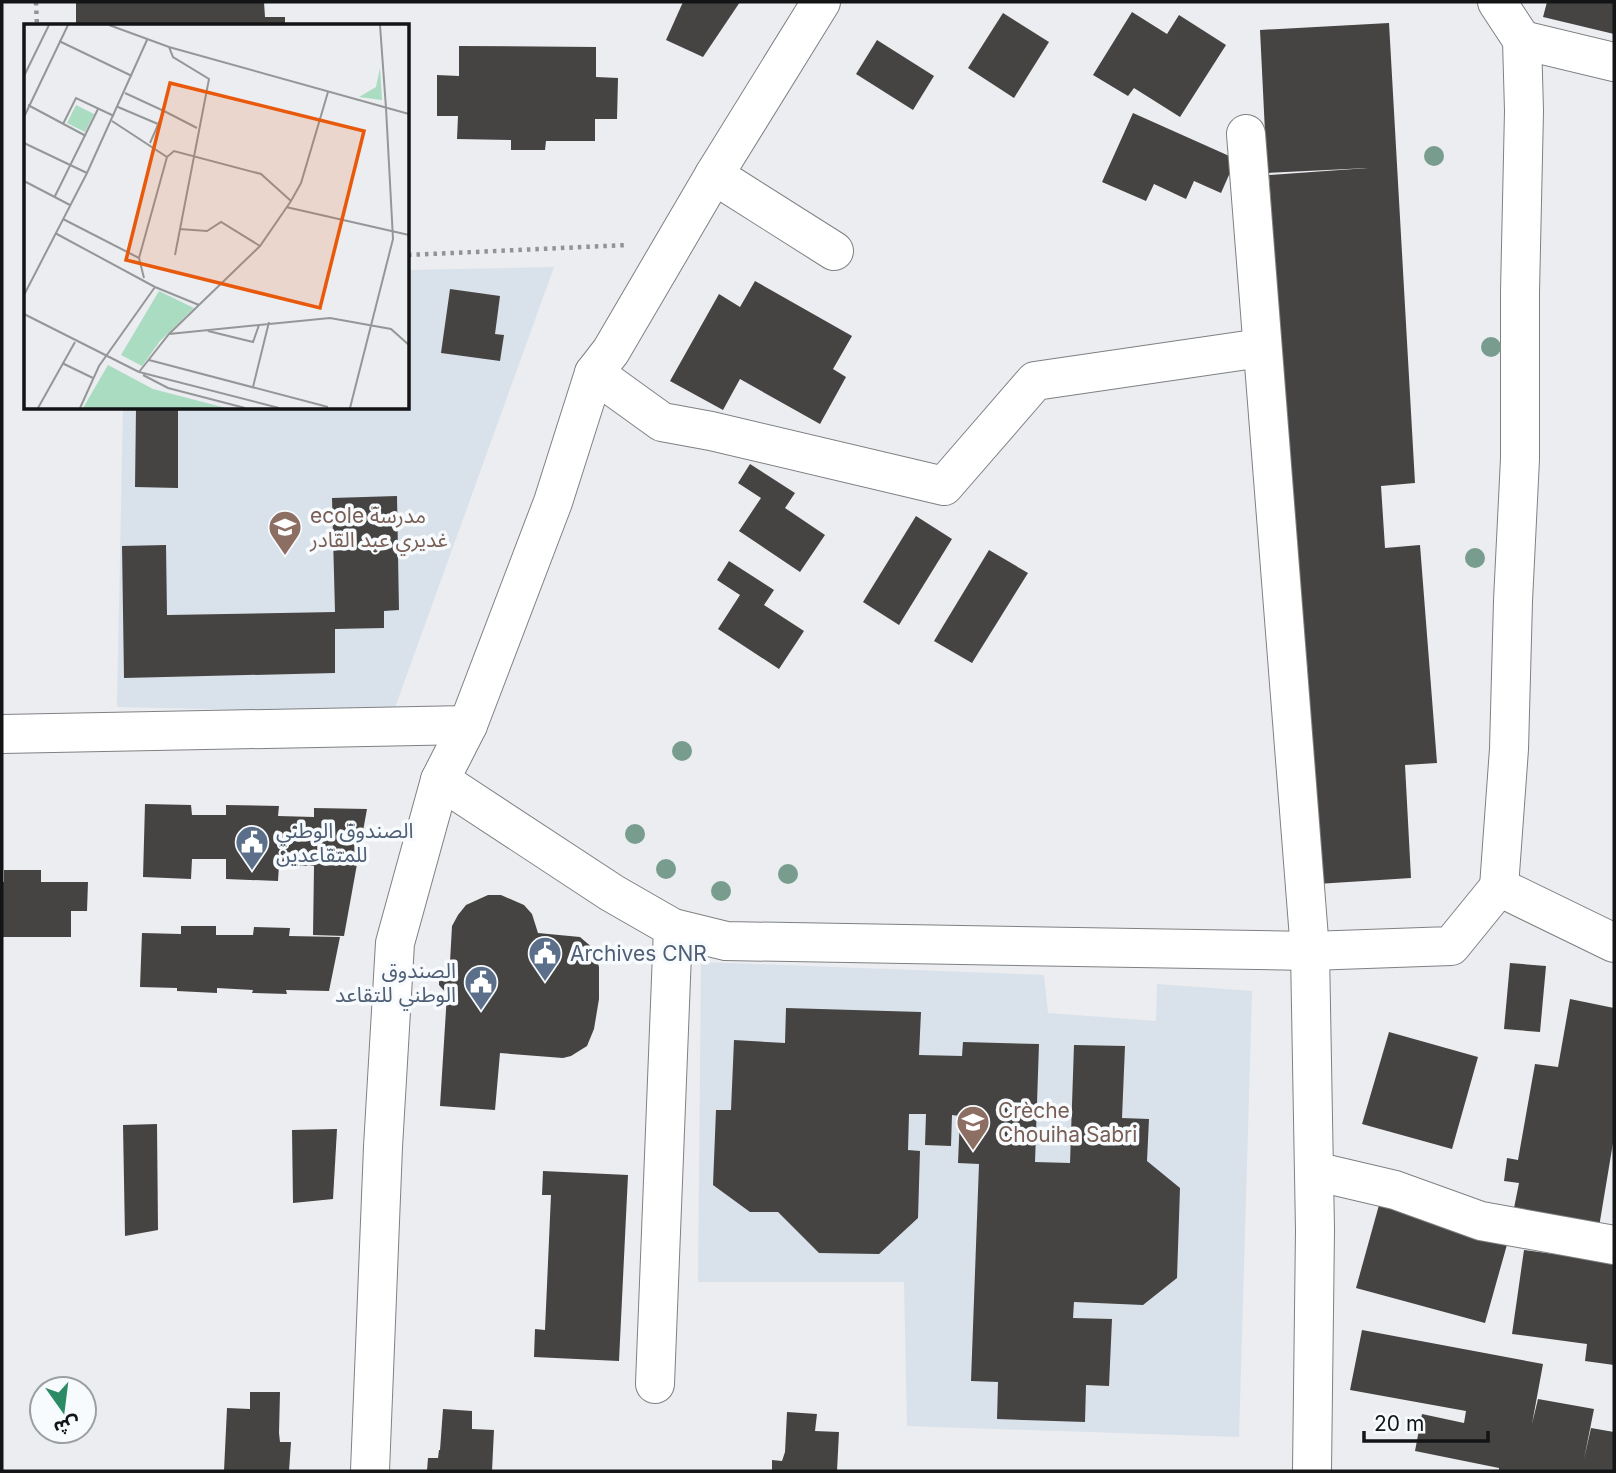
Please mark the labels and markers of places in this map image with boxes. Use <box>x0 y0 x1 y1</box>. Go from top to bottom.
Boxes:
place label: ecole مدرسة غديري عبد القادر <box>309 503 448 555</box>
school or university icon: ecole مدرسة غديري عبد القادر <box>266 508 304 557</box>
place label: الصندوق الوطني للمتقاعدين <box>276 818 414 867</box>
public building icon: الصندوق الوطني للمتقاعدين <box>233 823 271 872</box>
public building icon: Archives CNR <box>526 934 564 983</box>
place label: Archives CNR <box>570 941 707 966</box>
place label: الصندوق الوطني للتقاعد <box>335 958 456 1010</box>
public building icon: الصندوق الوطني للتقاعد <box>462 963 500 1012</box>
place label: Crèche Chouiha Sabri <box>998 1098 1137 1147</box>
school or university icon: Crèche Chouiha Sabri <box>954 1103 992 1152</box>

